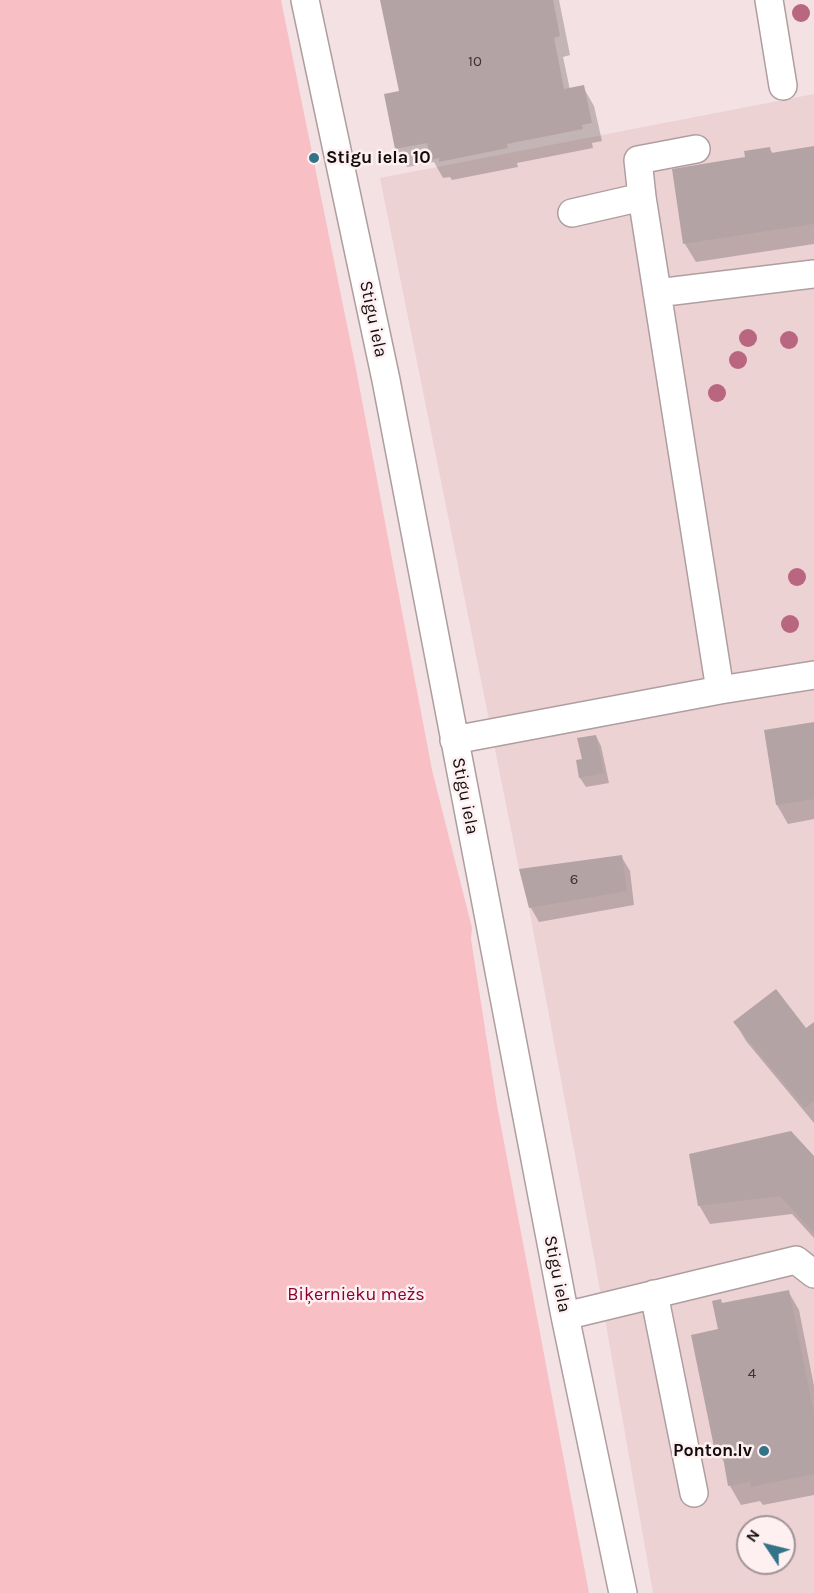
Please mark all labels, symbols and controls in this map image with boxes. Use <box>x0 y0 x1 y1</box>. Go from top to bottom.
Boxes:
house number: 10 <box>468 53 482 71</box>
place label: Stigu iela 10 <box>326 147 431 169</box>
marker: Stigu iela 10 <box>307 151 321 165</box>
street label: Stigu iela <box>354 279 392 359</box>
street label: Stigu iela <box>447 756 483 836</box>
house number: 6 <box>570 871 578 889</box>
street label: Stigu iela <box>539 1234 575 1314</box>
park label: Biķernieku mežs <box>287 1284 425 1306</box>
house number: 4 <box>748 1365 756 1383</box>
place label: Ponton.lv <box>673 1440 752 1462</box>
marker: Ponton.lv <box>757 1444 771 1458</box>
north arrow <box>736 1515 796 1575</box>
text: N <box>741 1525 764 1546</box>

